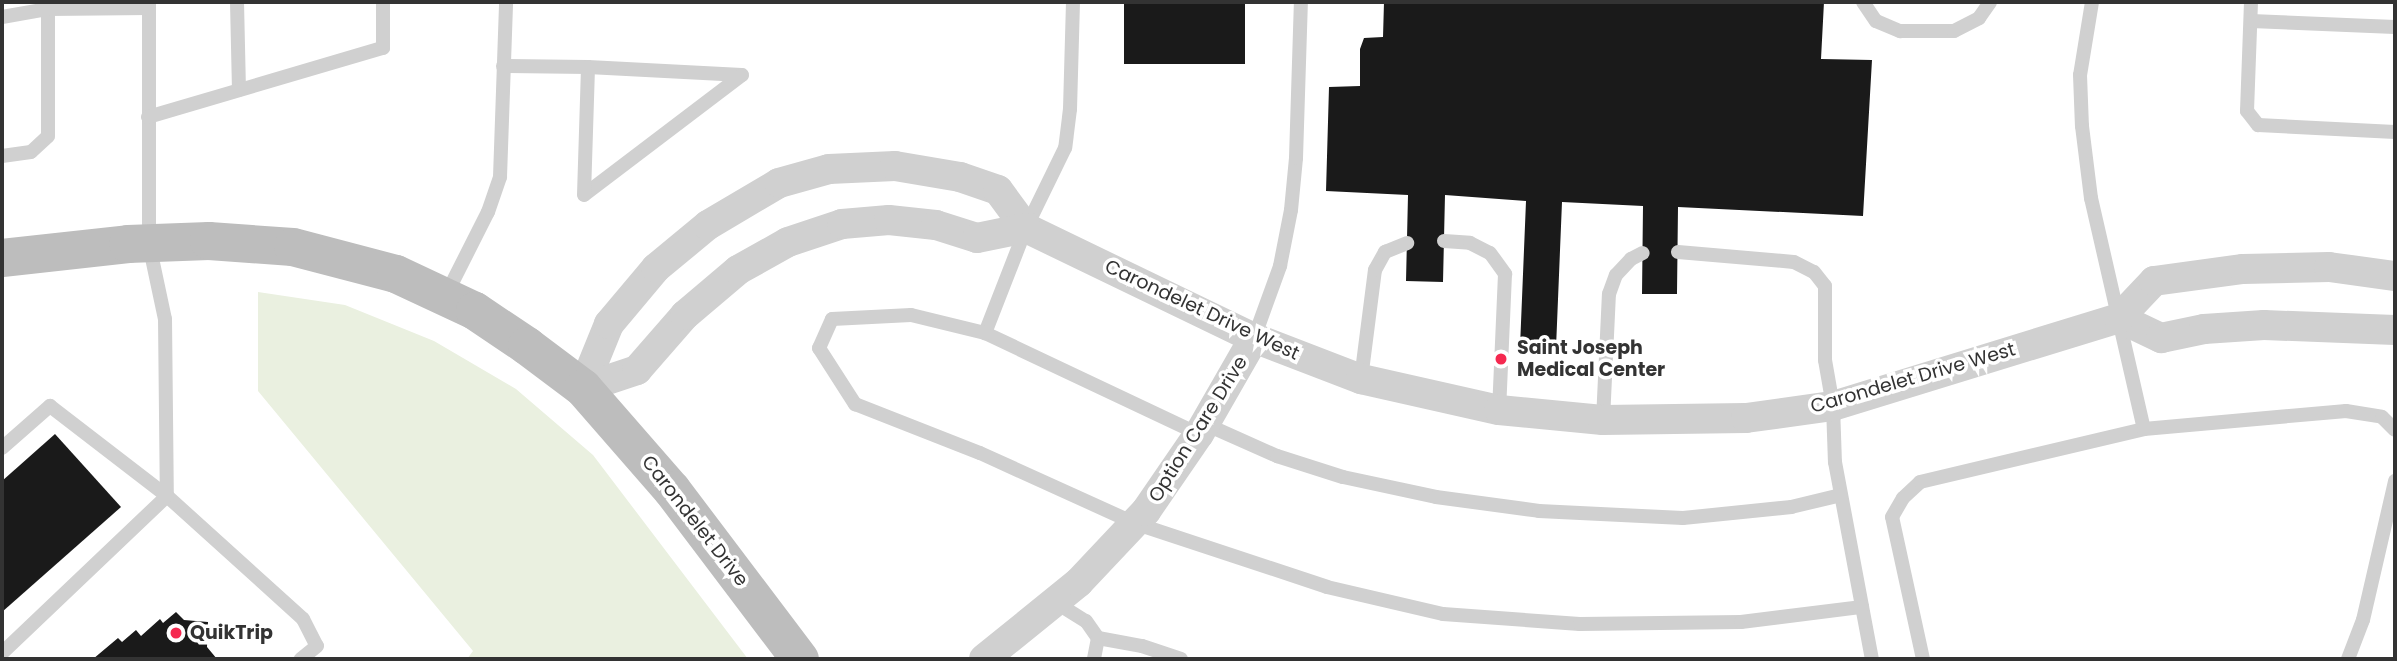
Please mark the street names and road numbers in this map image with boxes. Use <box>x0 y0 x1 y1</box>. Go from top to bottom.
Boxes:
street label: Carondelet Drive West <box>1101 255 1303 365</box>
street label: Carondelet Drive West <box>1808 338 2018 418</box>
street label: Option Care Drive <box>1144 352 1252 506</box>
street label: Carondelet Drive <box>637 451 753 591</box>

